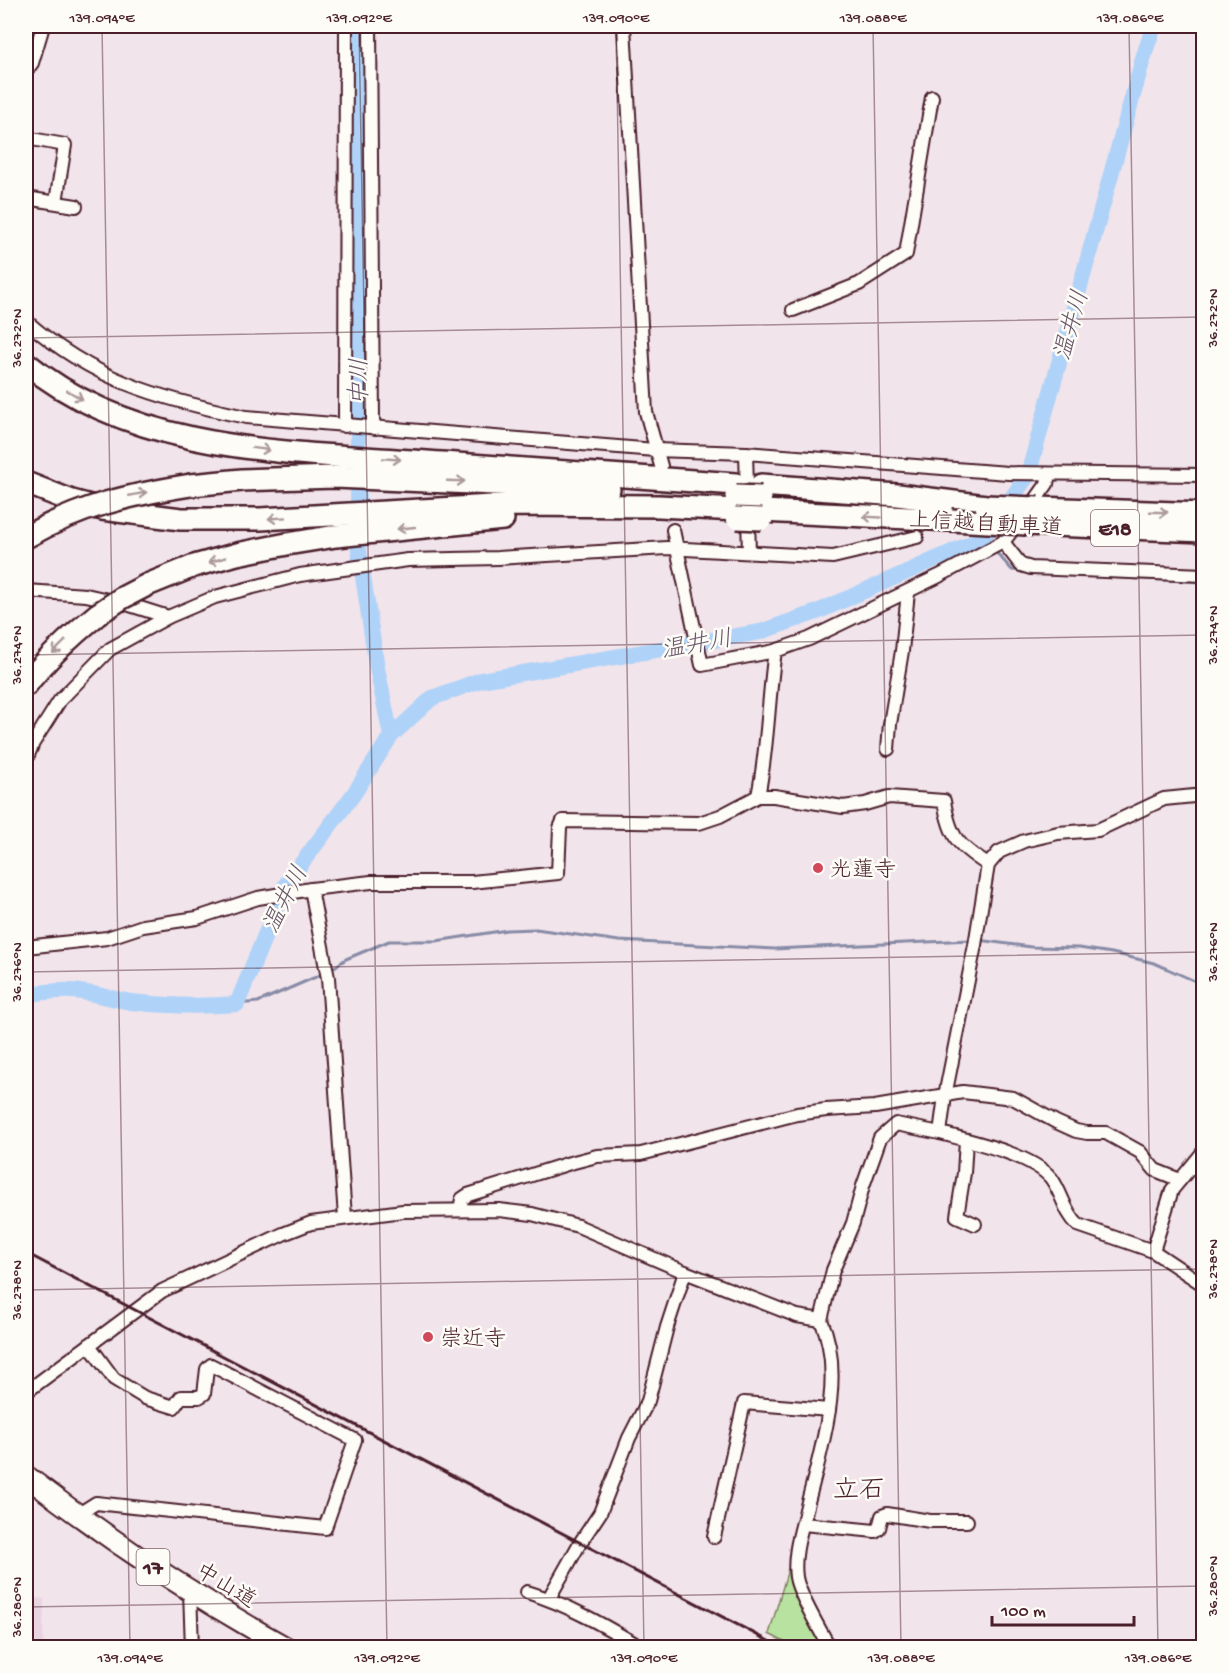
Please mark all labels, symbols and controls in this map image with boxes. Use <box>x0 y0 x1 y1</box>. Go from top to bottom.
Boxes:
text: 139.094°E <box>68 10 135 28</box>
text: 139.092°E <box>325 10 392 28</box>
text: 139.090°E <box>582 10 650 28</box>
text: 139.088°E <box>838 10 907 28</box>
text: 139.086°E <box>1096 10 1164 28</box>
water label: 温井川 <box>1049 287 1097 365</box>
text: 36.272°N <box>1205 288 1223 349</box>
text: 36.272°N <box>9 308 27 369</box>
water label: 中川 <box>346 358 376 406</box>
one-way arrow <box>65 390 83 401</box>
one-way arrow <box>250 443 270 454</box>
one-way arrow <box>382 454 402 465</box>
one-way arrow <box>446 475 466 486</box>
one-way arrow <box>128 488 148 499</box>
street label: 上信越自動車道 <box>908 507 1063 543</box>
one-way arrow <box>1149 507 1169 518</box>
road number: E18 <box>1091 510 1139 546</box>
one-way arrow <box>863 511 882 522</box>
one-way arrow <box>268 513 288 524</box>
one-way arrow <box>397 523 417 534</box>
one-way arrow <box>208 555 227 566</box>
text: 36.274°N <box>1205 605 1223 665</box>
text: 36.274°N <box>9 625 27 685</box>
water label: 温井川 <box>658 625 735 667</box>
one-way arrow <box>52 639 67 654</box>
place label: 光蓮寺 <box>830 858 896 885</box>
water label: 温井川 <box>257 861 316 939</box>
marker: 光蓮寺 <box>811 861 825 875</box>
text: 36.276°N <box>1205 922 1223 983</box>
text: 36.276°N <box>9 942 27 1003</box>
text: 36.278°N <box>1205 1239 1223 1300</box>
text: 36.278°N <box>9 1260 27 1321</box>
place label: 崇近寺 <box>440 1326 506 1354</box>
marker: 崇近寺 <box>421 1330 435 1344</box>
district label: 立石 <box>833 1476 885 1508</box>
road number: 17 <box>136 1549 170 1585</box>
text: 36.280°N <box>1205 1555 1223 1617</box>
street label: 中山道 <box>190 1558 261 1616</box>
text: 36.280°N <box>9 1576 27 1638</box>
scale bar <box>992 1589 1134 1627</box>
text: 100 m <box>1000 1602 1046 1623</box>
text: 139.094°E <box>96 1650 163 1668</box>
text: 139.092°E <box>353 1650 420 1668</box>
text: 139.090°E <box>610 1650 678 1668</box>
text: 139.088°E <box>866 1650 935 1668</box>
text: 139.086°E <box>1124 1650 1192 1668</box>

